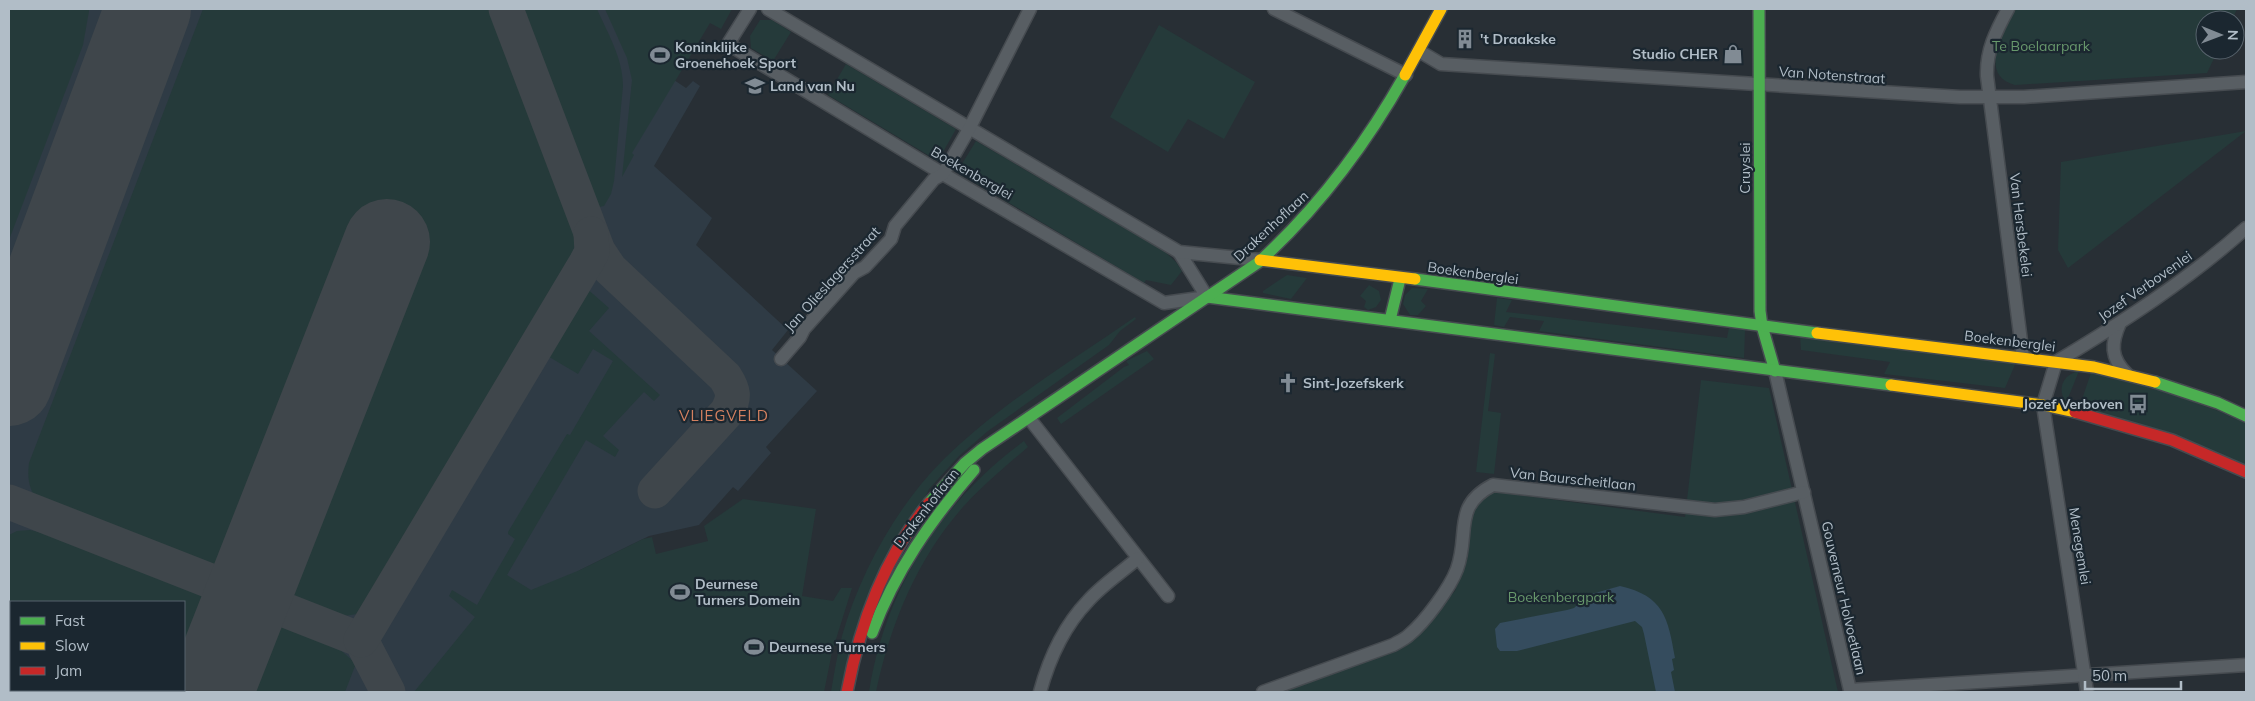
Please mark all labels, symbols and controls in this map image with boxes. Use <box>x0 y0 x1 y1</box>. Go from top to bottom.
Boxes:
north arrow <box>2195 10 2245 60</box>
building icon: 't Draakske <box>1454 28 1476 50</box>
place label: 't Draakske <box>1480 30 1556 48</box>
text: N <box>2224 30 2242 41</box>
park label: Te Boelaarpark <box>1992 37 2091 55</box>
place label: Koninklijke Groenehoek Sport <box>675 38 797 72</box>
shop icon: Studio CHER <box>1722 43 1744 65</box>
sports icon: Koninklijke Groenehoek Sport <box>649 44 671 66</box>
place label: Studio CHER <box>1632 45 1718 63</box>
street label: Van Notenstraat <box>1778 62 1886 88</box>
school or university icon: Land van Nu <box>744 75 766 97</box>
place label: Land van Nu <box>770 77 855 95</box>
street label: Boekenberglei <box>928 142 1016 204</box>
street label: Cruyslei <box>1736 142 1754 194</box>
street label: Van Hersbekelei <box>2006 172 2036 278</box>
street label: Drakenhoflaan <box>1230 187 1312 265</box>
street label: Jan Olieslagersstraat <box>780 223 884 335</box>
street label: Jozef Verbovenlei <box>2094 247 2196 325</box>
street label: Boekenberglei <box>1426 258 1520 288</box>
street label: Boekenberglei <box>1963 326 2057 356</box>
church icon: Sint-Jozefskerk <box>1277 372 1299 394</box>
place label: Sint-Jozefskerk <box>1303 374 1404 392</box>
bus stop icon: Jozef Verboven <box>2127 393 2149 415</box>
place label: Jozef Verboven <box>2023 395 2123 413</box>
district label: VLIEGVELD <box>679 406 769 425</box>
street label: Van Baurscheitlaan <box>1509 463 1637 495</box>
street label: Drakenhoflaan <box>889 465 963 551</box>
street label: Menegemlei <box>2065 506 2095 586</box>
street label: Gouverneur Holvoetlaan <box>1818 519 1870 677</box>
place label: Deurnese Turners Domein <box>695 575 800 609</box>
sports icon: Deurnese Turners Domein <box>669 581 691 603</box>
park label: Boekenbergpark <box>1508 588 1615 606</box>
legend <box>10 601 185 691</box>
text: Fast <box>55 611 85 630</box>
text: Slow <box>55 636 89 655</box>
sports icon: Deurnese Turners <box>743 636 765 658</box>
place label: Deurnese Turners <box>769 638 886 656</box>
scale bar <box>2085 658 2181 690</box>
text: Jam <box>55 661 82 680</box>
text: 50 m <box>2092 666 2127 685</box>

